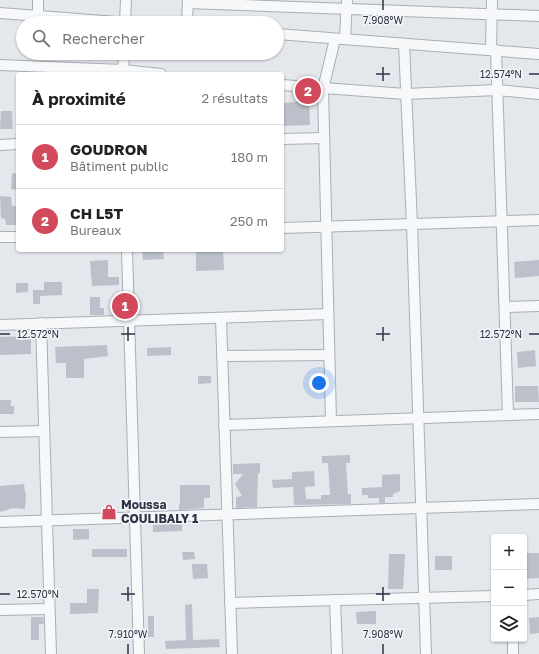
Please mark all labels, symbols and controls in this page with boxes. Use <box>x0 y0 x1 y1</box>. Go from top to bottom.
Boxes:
text: 7.908°W <box>363 14 403 26</box>
search box <box>16 16 284 60</box>
icon: search <box>30 27 52 49</box>
text: Rechercher <box>62 29 145 47</box>
text: 12.574°N <box>480 68 522 80</box>
pin: 2 <box>295 76 321 106</box>
text: À proximité <box>32 88 126 109</box>
text: 2 résultats <box>202 90 268 106</box>
text: GOUDRON <box>70 140 148 158</box>
text: 1 <box>42 149 48 165</box>
text: 180 m <box>231 149 268 165</box>
text: Bâtiment public <box>70 158 169 174</box>
text: CH L5T <box>70 204 123 222</box>
text: 2 <box>41 213 49 229</box>
text: 250 m <box>230 213 268 229</box>
text: Bureaux <box>70 222 121 238</box>
pin: 1 <box>112 291 138 321</box>
text: 12.572°N <box>17 328 59 340</box>
text: 12.572°N <box>480 328 522 340</box>
your location <box>309 373 329 393</box>
place label: Moussa COULIBALY 1 <box>121 497 198 526</box>
shop icon: Moussa COULIBALY 1 <box>100 503 118 521</box>
map controls <box>491 534 527 642</box>
button: + <box>491 534 527 570</box>
button: − <box>491 570 527 606</box>
text: 12.570°N <box>17 588 59 600</box>
button: layers <box>491 606 527 642</box>
text: 7.910°W <box>109 628 148 640</box>
text: 7.908°W <box>363 628 403 640</box>

